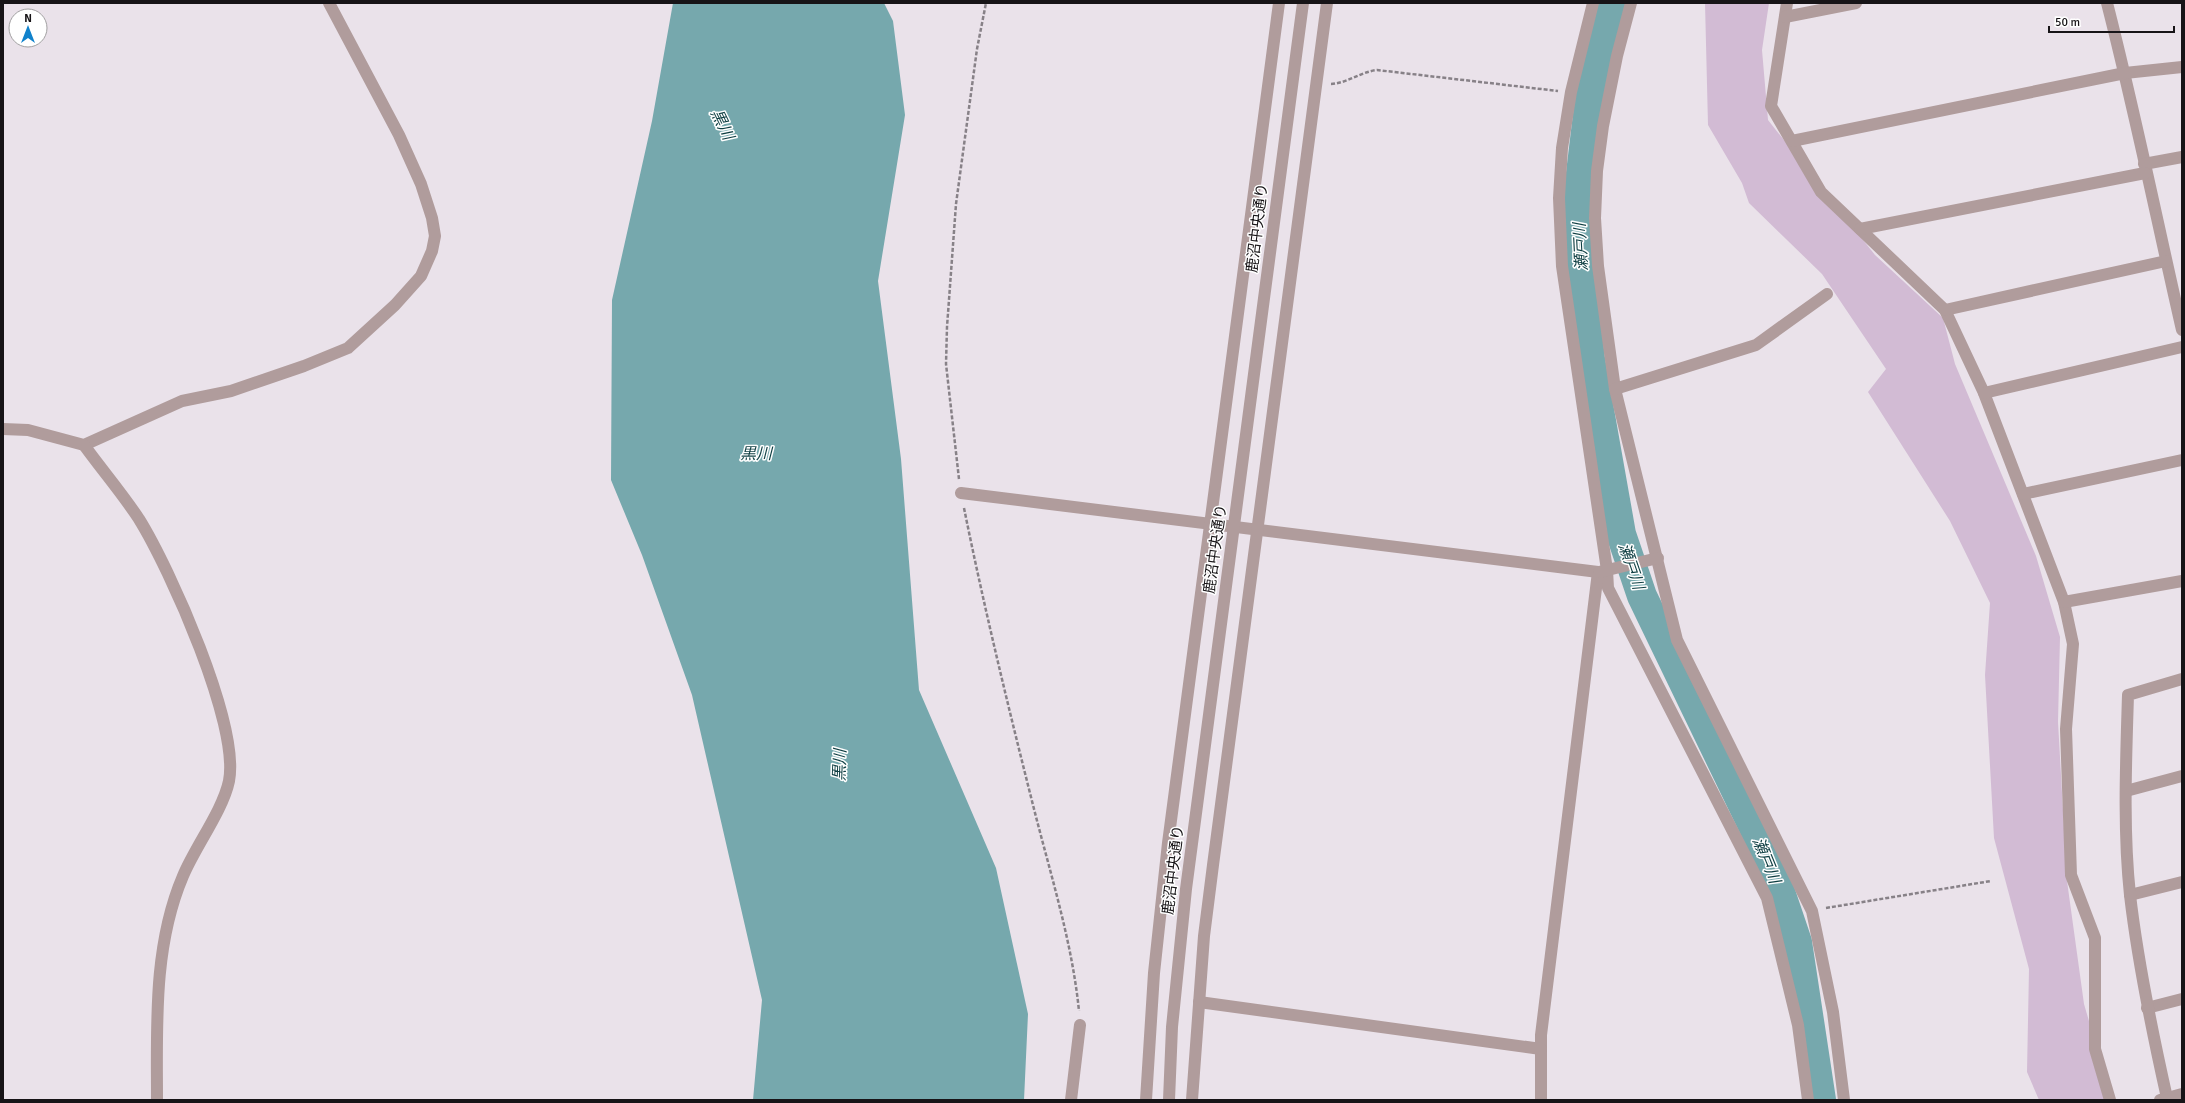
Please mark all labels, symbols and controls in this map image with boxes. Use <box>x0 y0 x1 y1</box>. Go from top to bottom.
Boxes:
north arrow <box>8 8 48 48</box>
scale bar <box>2049 8 2174 34</box>
text: N <box>24 12 32 25</box>
text: 50 m <box>2055 15 2080 30</box>
water label: 黒川 <box>706 106 739 145</box>
street label: 鹿沼中央通り <box>1243 182 1271 274</box>
water label: 瀬戸川 <box>1570 220 1592 271</box>
water label: 黒川 <box>740 444 774 464</box>
street label: 鹿沼中央通り <box>1200 503 1230 595</box>
water label: 瀬戸川 <box>1614 540 1649 594</box>
water label: 黒川 <box>829 747 851 781</box>
street label: 鹿沼中央通り <box>1159 824 1187 916</box>
water label: 瀬戸川 <box>1748 834 1785 888</box>

